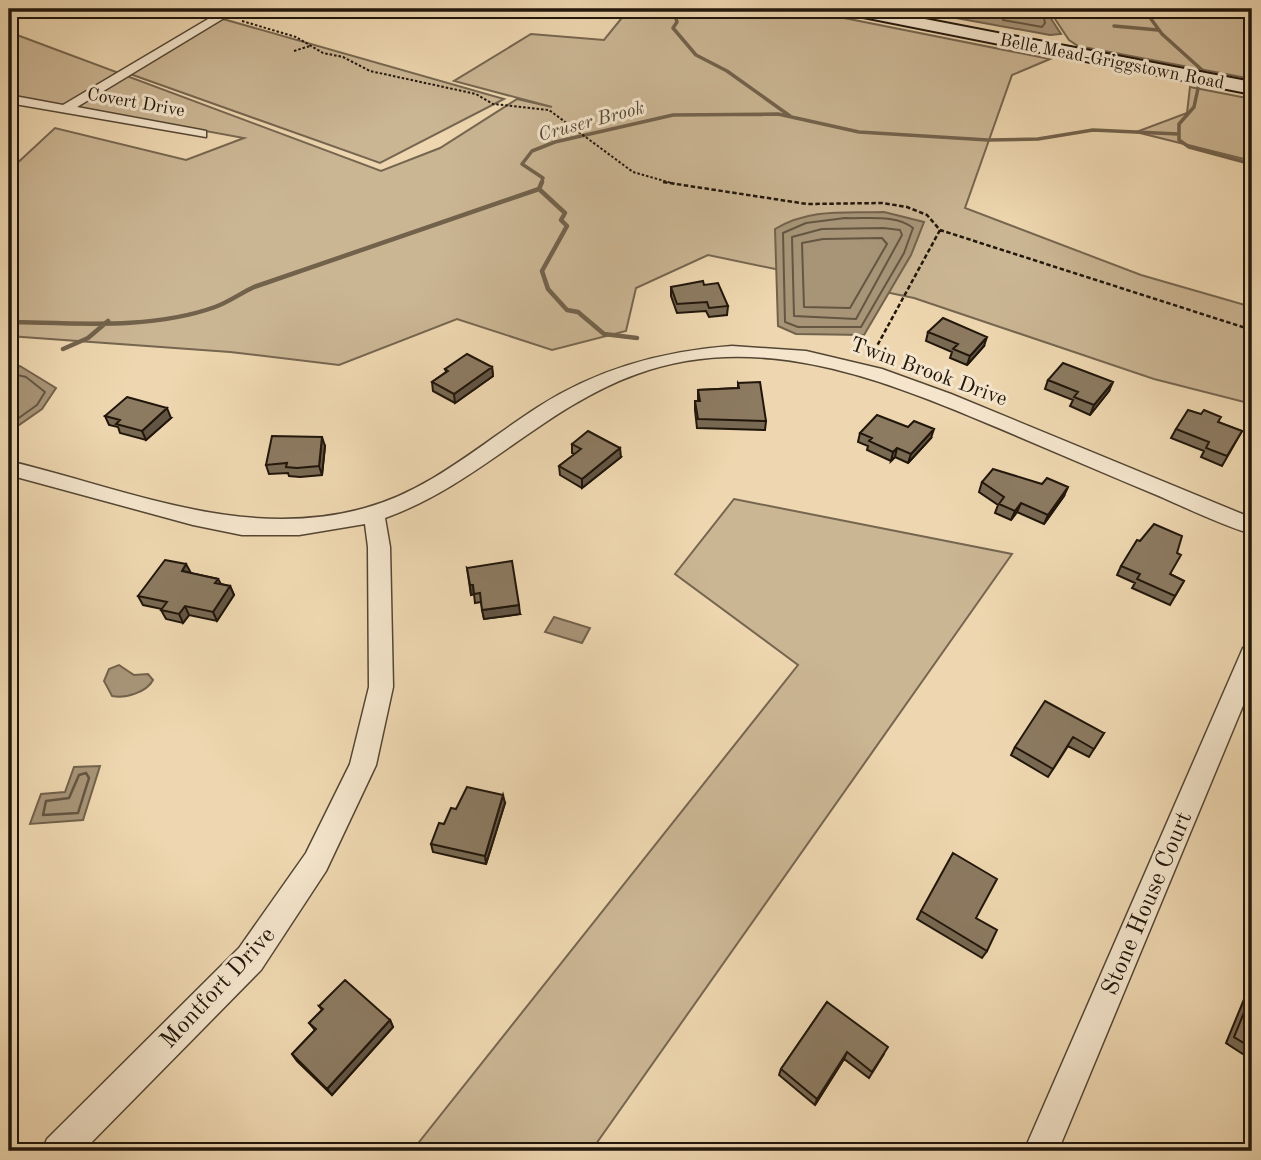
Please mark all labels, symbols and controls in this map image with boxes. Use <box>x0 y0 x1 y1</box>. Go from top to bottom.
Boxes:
street label: Belle Mead-Griggstown Road <box>998 31 1226 93</box>
street label: Covert Drive <box>85 86 186 120</box>
water label: Cruser Brook <box>536 99 647 146</box>
street label: Twin Brook Drive <box>847 334 1010 411</box>
street label: Stone House Court <box>1098 809 1197 999</box>
street label: Montfort Drive <box>157 923 280 1054</box>

